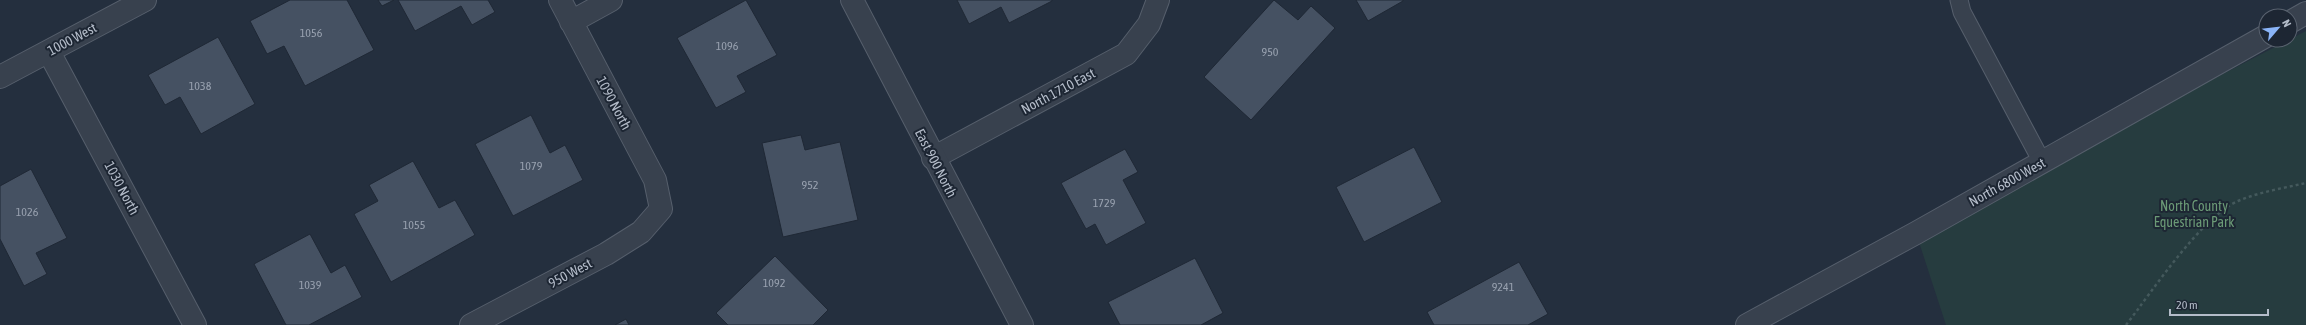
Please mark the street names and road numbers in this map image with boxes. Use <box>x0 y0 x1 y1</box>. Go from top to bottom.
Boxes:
street label: 1000 West <box>45 19 99 59</box>
street label: North 1710 East <box>1018 65 1098 117</box>
street label: 1090 North <box>593 74 635 132</box>
street label: East 900 North <box>912 126 960 200</box>
street label: North 6800 West <box>1966 154 2048 210</box>
street label: 1030 North <box>101 159 143 217</box>
street label: 950 West <box>546 255 594 291</box>

